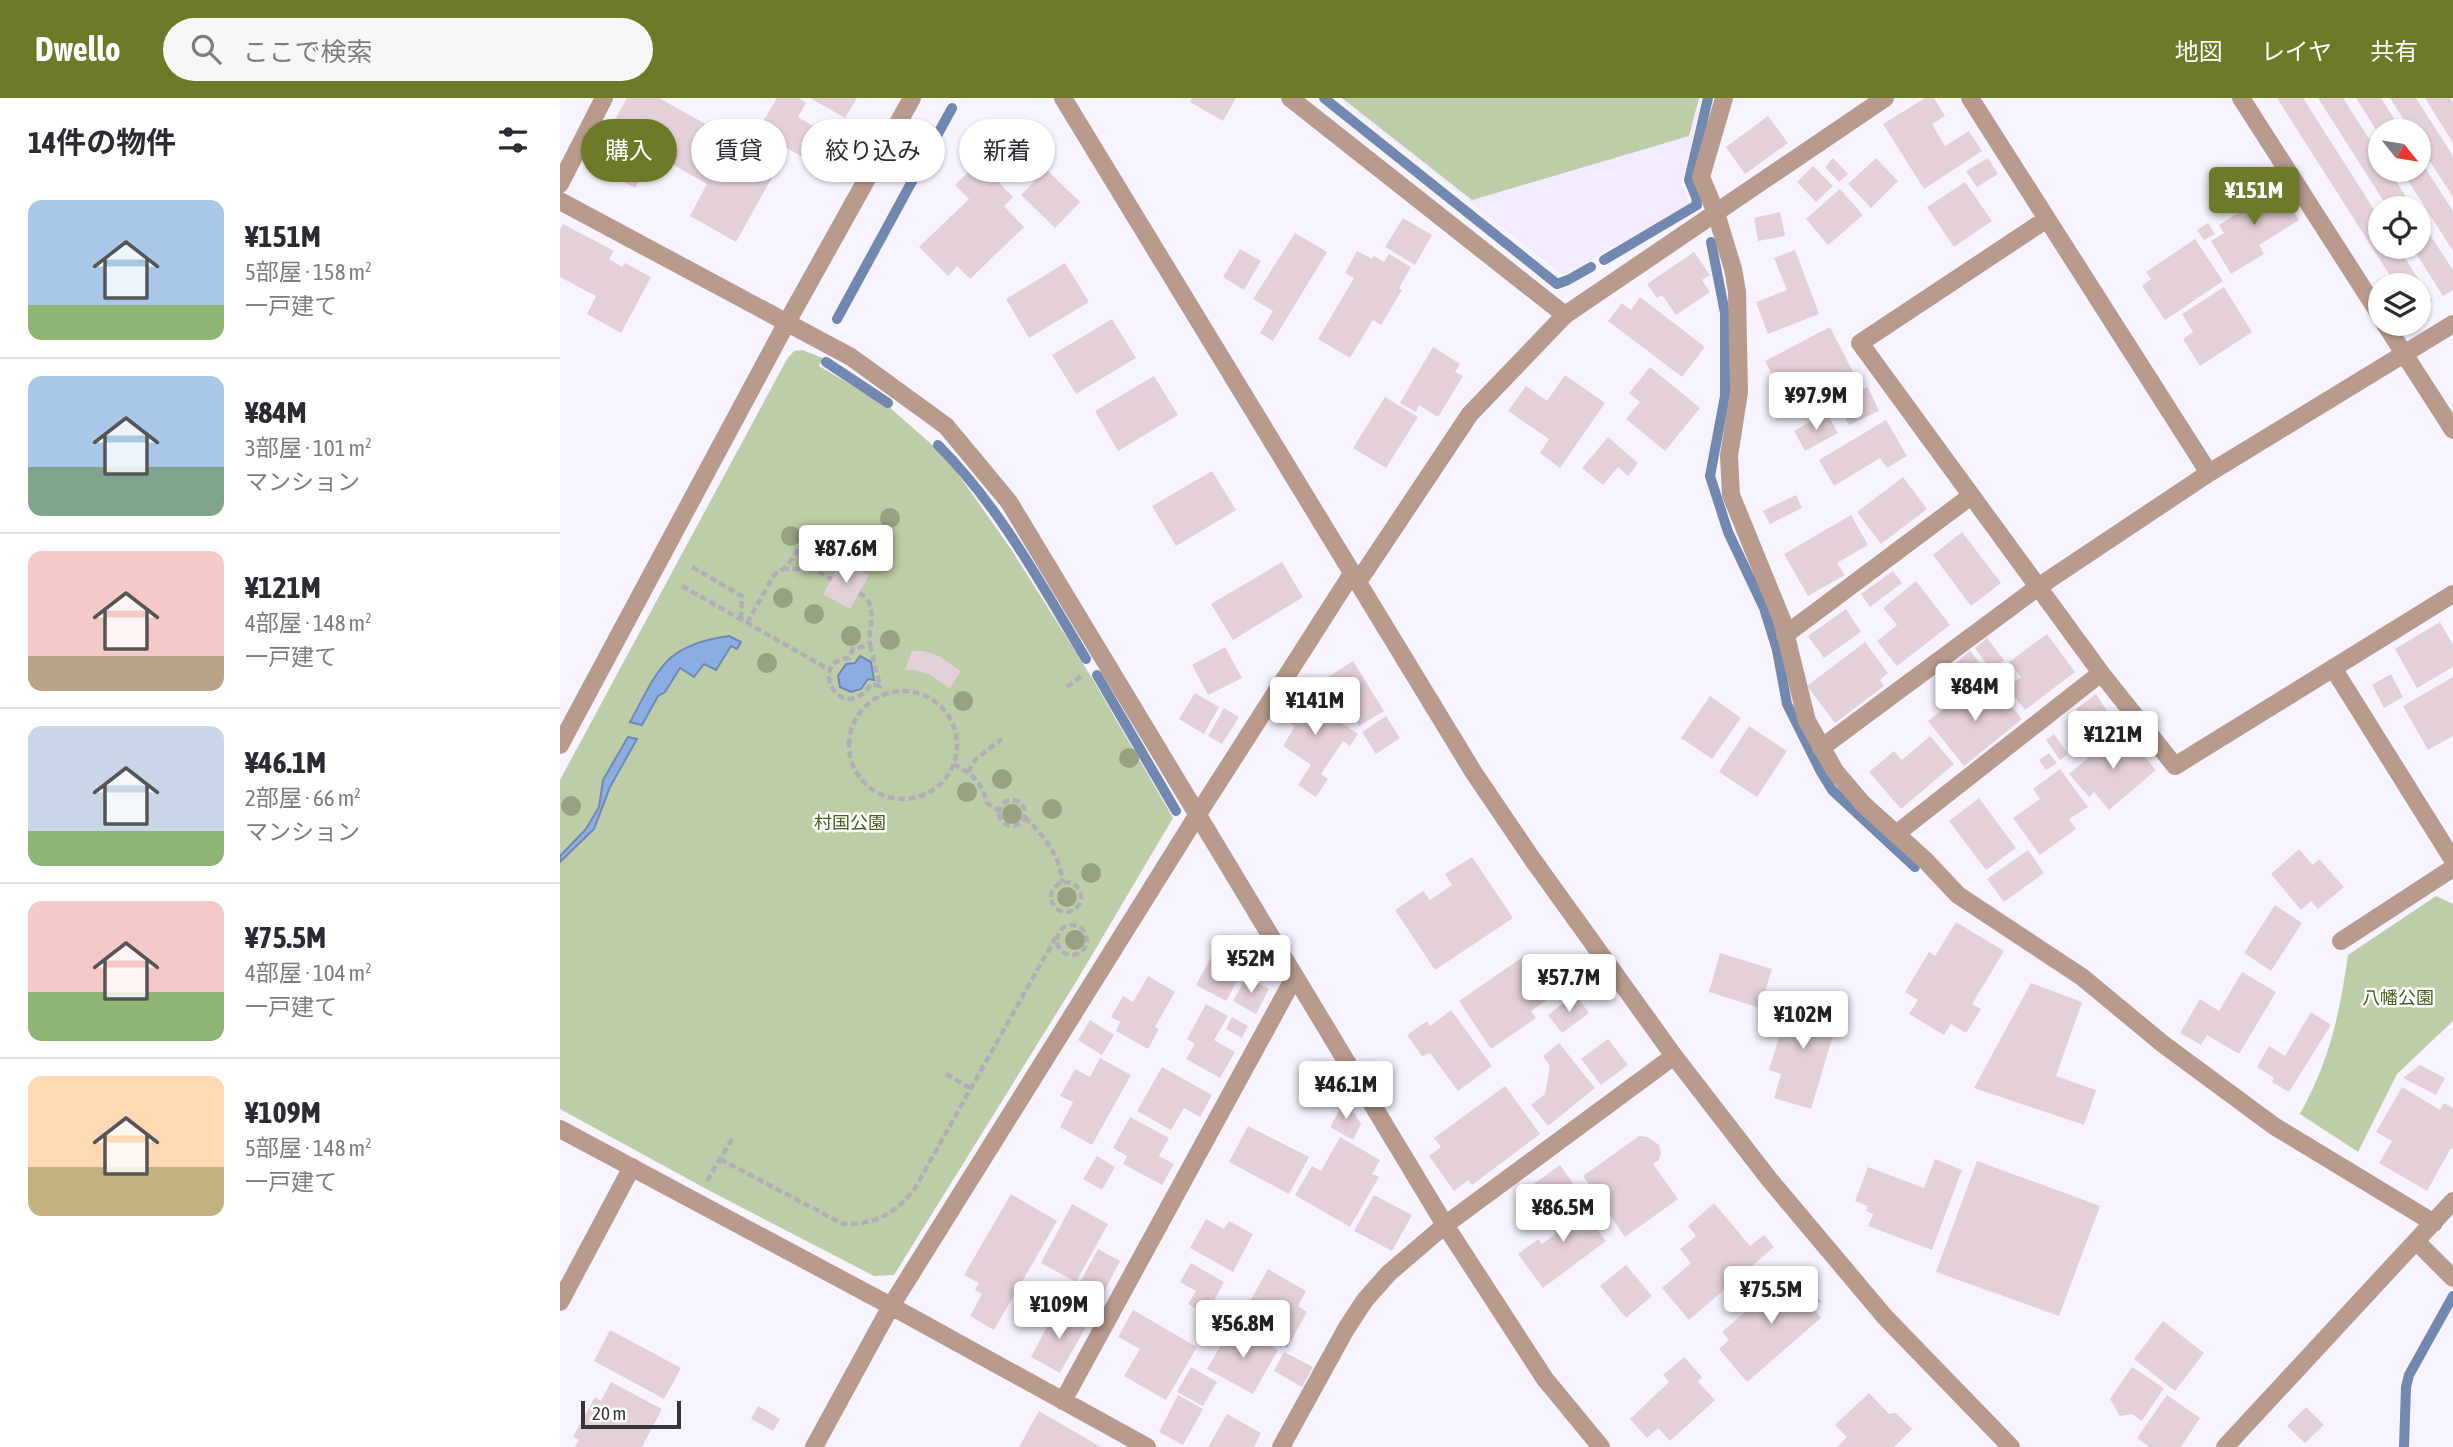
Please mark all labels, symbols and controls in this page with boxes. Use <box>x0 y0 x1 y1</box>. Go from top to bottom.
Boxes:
search box <box>163 18 653 81</box>
text: Dwello <box>35 30 121 68</box>
icon: search <box>187 30 225 68</box>
text: ここで検索 <box>243 37 373 67</box>
text: 地図 <box>2175 38 2223 65</box>
text: レイヤ <box>2261 38 2332 65</box>
text: 共有 <box>2370 38 2418 65</box>
chip: 購入 <box>581 119 677 182</box>
chip: 賃貸 <box>691 119 787 182</box>
chip: 絞り込み <box>801 119 945 182</box>
chip: 新着 <box>959 119 1055 182</box>
north arrow <box>2368 119 2431 182</box>
map controls <box>2368 119 2431 336</box>
icon: filters <box>494 121 532 159</box>
text: 14件の物件 <box>28 125 176 159</box>
pin: ¥151M <box>2205 167 2303 227</box>
text: ¥151M <box>2225 177 2283 203</box>
button: locate <box>2368 196 2431 259</box>
text: ¥151M <box>245 219 321 253</box>
icon: home <box>84 228 168 312</box>
text: 5部屋 · 158 m² <box>245 259 372 285</box>
button: layers <box>2368 273 2431 336</box>
text: 一戸建て <box>245 293 337 319</box>
pin: ¥97.9M <box>1759 372 1873 432</box>
text: ¥97.9M <box>1785 382 1847 408</box>
text: ¥84M <box>245 395 307 429</box>
icon: home <box>84 404 168 488</box>
text: 3部屋 · 101 m² <box>245 435 372 461</box>
text: マンション <box>245 469 360 495</box>
pin: ¥87.6M <box>789 526 903 585</box>
text: ¥87.6M <box>815 535 877 561</box>
text: ¥121M <box>245 570 321 604</box>
icon: home <box>84 579 168 663</box>
text: 4部屋 · 148 m² <box>245 610 372 636</box>
text: 一戸建て <box>245 644 337 670</box>
pin: ¥84M <box>1934 664 2016 723</box>
text: ¥84M <box>1951 673 1999 699</box>
pin: ¥141M <box>1266 678 1364 737</box>
text: ¥141M <box>1286 687 1344 713</box>
pin: ¥121M <box>2064 712 2162 771</box>
text: ¥121M <box>2084 721 2142 747</box>
text: ¥46.1M <box>245 745 326 779</box>
icon: home <box>84 754 168 838</box>
text: 2部屋 · 66 m² <box>245 785 361 811</box>
park label: 村国公園 <box>814 812 886 833</box>
text: マンション <box>245 819 360 845</box>
text: ¥75.5M <box>245 920 326 954</box>
icon: home <box>84 929 168 1013</box>
pin: ¥52M <box>1210 936 1292 995</box>
text: ¥52M <box>1227 945 1275 971</box>
pin: ¥57.7M <box>1512 954 1626 1014</box>
text: 4部屋 · 104 m² <box>245 960 372 986</box>
text: ¥57.7M <box>1538 964 1600 990</box>
park label: 八幡公園 <box>2362 987 2434 1008</box>
pin: ¥102M <box>1754 992 1852 1051</box>
text: 一戸建て <box>245 994 337 1020</box>
text: ¥102M <box>1774 1001 1832 1027</box>
pin: ¥46.1M <box>1289 1062 1403 1121</box>
text: ¥46.1M <box>1315 1071 1377 1097</box>
text: ¥109M <box>245 1095 321 1129</box>
icon: home <box>84 1104 168 1188</box>
text: 5部屋 · 148 m² <box>245 1135 372 1161</box>
text: 一戸建て <box>245 1169 337 1195</box>
pin: ¥86.5M <box>1506 1184 1620 1244</box>
text: ¥86.5M <box>1532 1194 1594 1220</box>
pin: ¥75.5M <box>1714 1266 1828 1326</box>
text: ¥75.5M <box>1740 1276 1802 1302</box>
pin: ¥109M <box>1010 1282 1108 1341</box>
text: ¥109M <box>1030 1291 1088 1317</box>
pin: ¥56.8M <box>1186 1300 1300 1360</box>
text: ¥56.8M <box>1212 1310 1274 1336</box>
scale bar <box>581 1398 681 1430</box>
text: 20 m <box>592 1402 626 1424</box>

